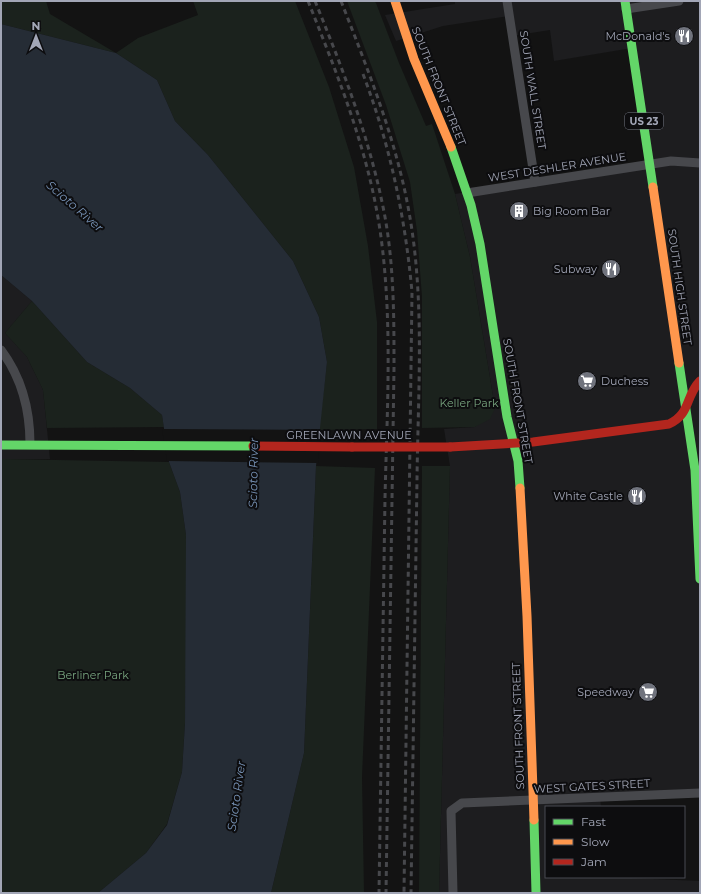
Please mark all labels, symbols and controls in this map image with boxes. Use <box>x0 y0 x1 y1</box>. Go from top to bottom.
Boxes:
north arrow <box>16 16 56 56</box>
text: N <box>32 19 40 33</box>
street label: SOUTH FRONT STREET <box>409 25 470 148</box>
restaurant icon: McDonald's <box>673 25 695 47</box>
place label: McDonald's <box>605 29 671 43</box>
street label: SOUTH WALL STREET <box>517 30 549 151</box>
road number: US 23 <box>625 113 663 129</box>
street label: WEST DESHLER AVENUE <box>487 149 627 185</box>
water label: Scioto River <box>44 177 107 235</box>
building icon: Big Room Bar <box>508 200 530 222</box>
place label: Big Room Bar <box>533 204 610 218</box>
street label: SOUTH HIGH STREET <box>665 228 695 347</box>
restaurant icon: Subway <box>600 258 622 280</box>
place label: Subway <box>554 262 597 276</box>
street label: SOUTH FRONT STREET <box>500 337 536 465</box>
supermarket icon: Duchess <box>576 370 598 392</box>
place label: Duchess <box>601 374 649 388</box>
park label: Keller Park <box>439 396 499 410</box>
street label: GREENLAWN AVENUE <box>286 428 412 442</box>
water label: Scioto River <box>245 437 261 508</box>
restaurant icon: White Castle <box>626 485 648 507</box>
place label: White Castle <box>553 489 623 503</box>
street label: SOUTH FRONT STREET <box>509 662 527 790</box>
park label: Berliner Park <box>57 668 129 682</box>
supermarket icon: Speedway <box>637 681 659 703</box>
place label: Speedway <box>577 685 634 699</box>
water label: Scioto River <box>224 760 248 832</box>
street label: WEST GATES STREET <box>533 776 651 796</box>
legend <box>545 806 685 878</box>
text: Fast <box>581 814 606 829</box>
text: Slow <box>581 834 610 849</box>
text: Jam <box>580 854 607 869</box>

